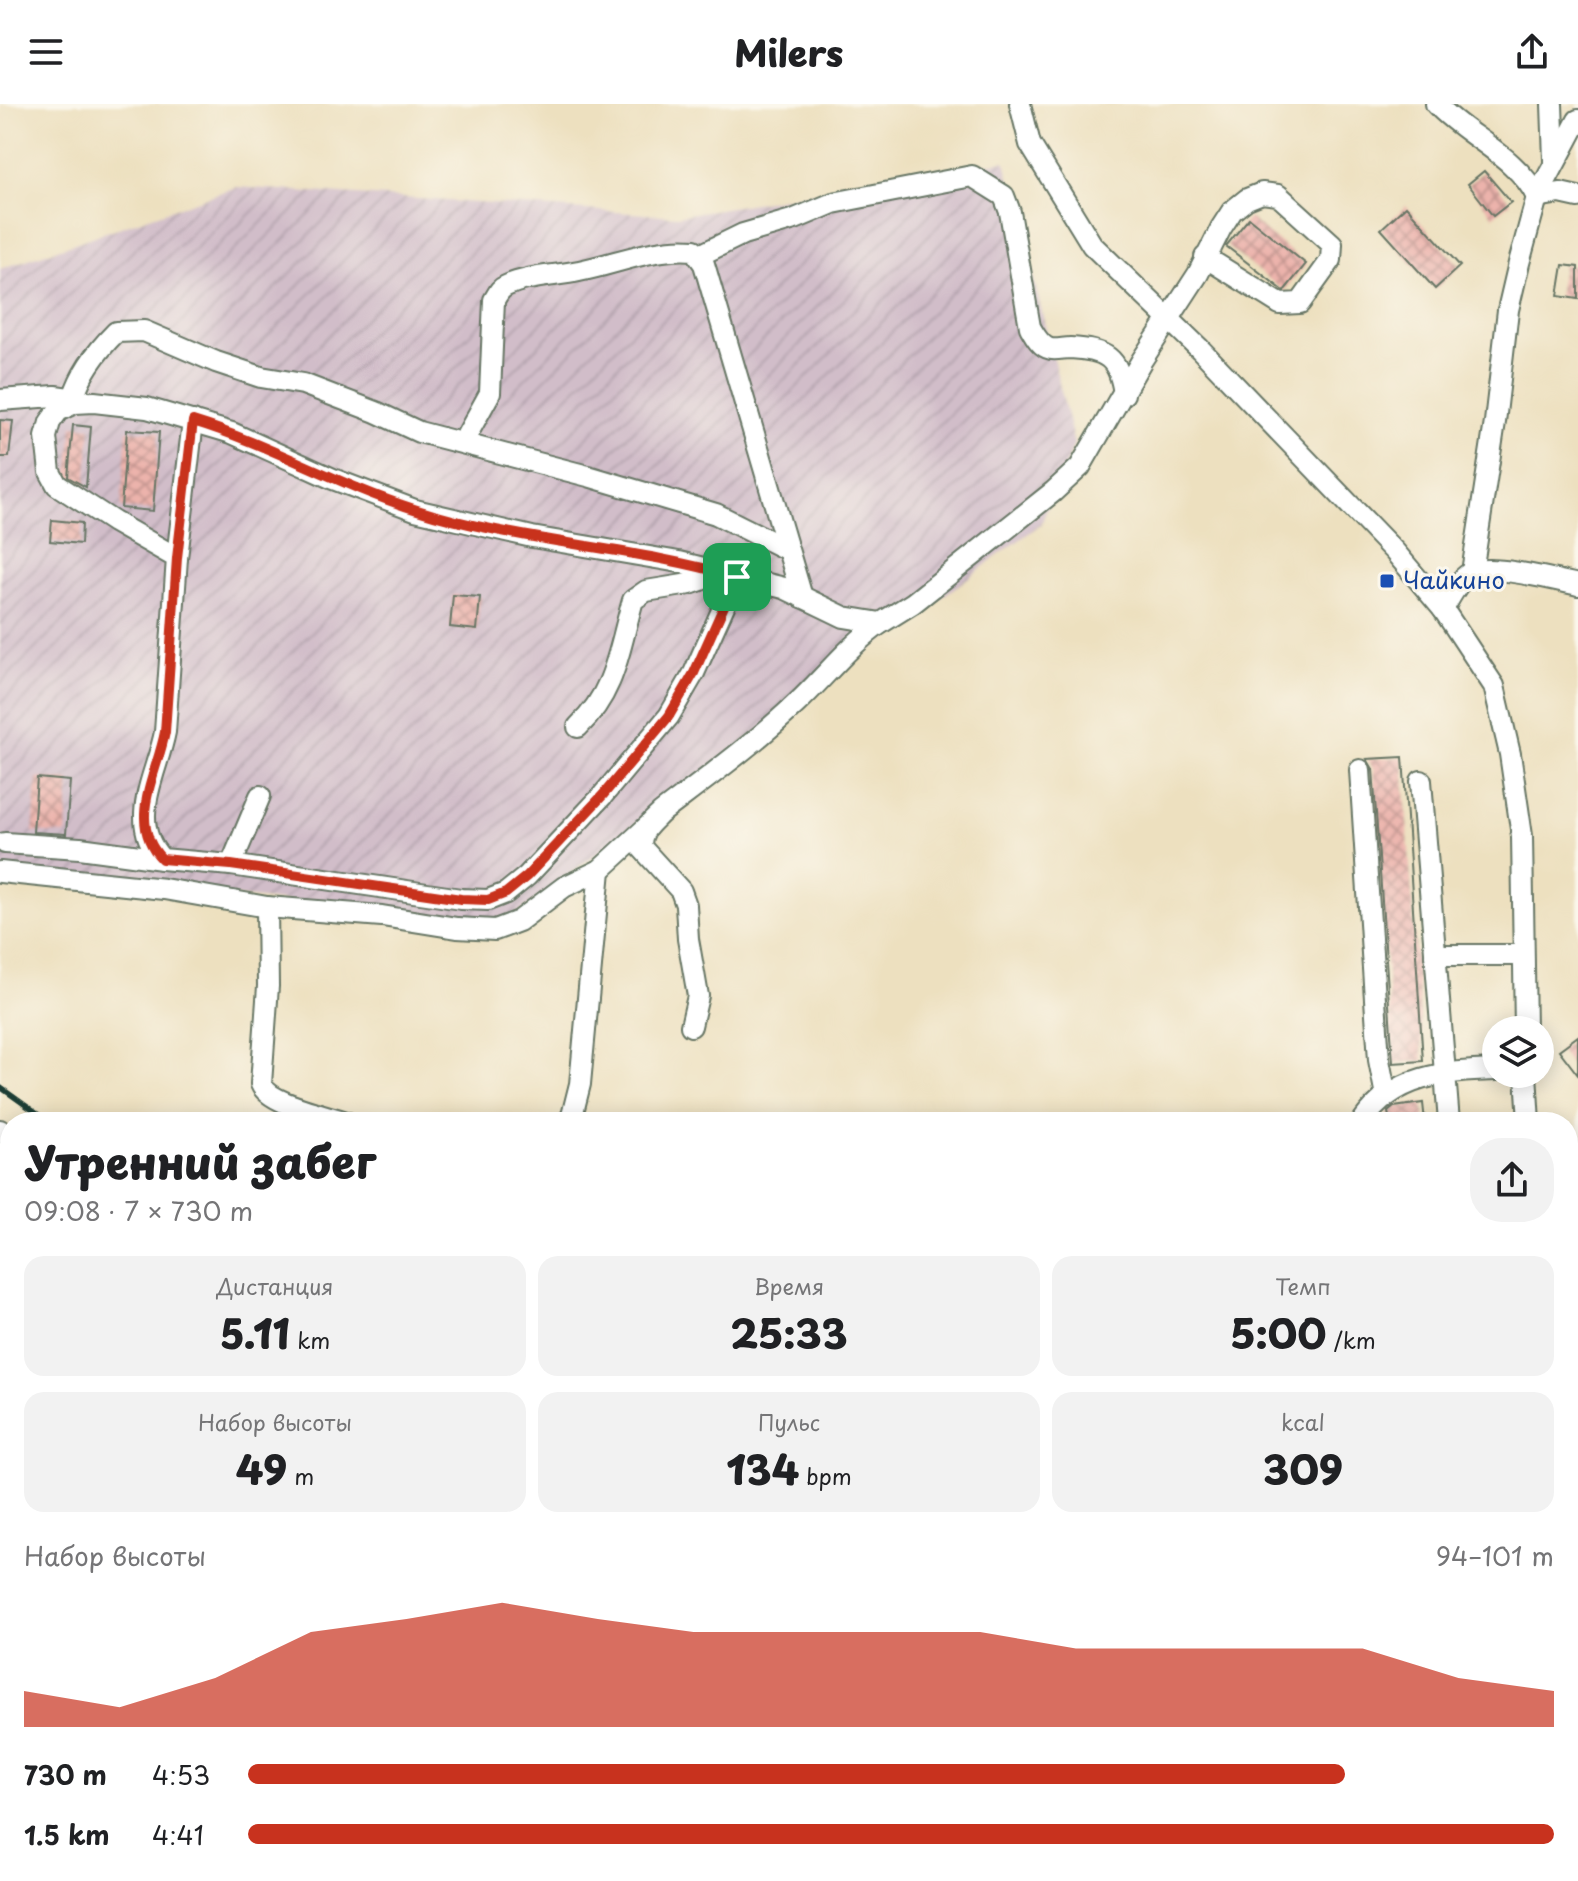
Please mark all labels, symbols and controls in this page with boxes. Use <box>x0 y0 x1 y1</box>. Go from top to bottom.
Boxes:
text: Milers <box>734 25 844 79</box>
icon: menu <box>24 30 68 74</box>
icon: share <box>1510 30 1554 74</box>
pin <box>703 543 771 611</box>
icon: arrive <box>715 555 759 599</box>
place label: Чайкино <box>1403 561 1505 597</box>
marker: Чайкино <box>1378 572 1396 590</box>
map controls <box>1482 1016 1554 1088</box>
button: layers <box>1482 1016 1554 1088</box>
text: Утренний забег <box>24 1128 376 1194</box>
button: share <box>1470 1138 1554 1222</box>
text: 09:08 · 7 × 730 m <box>24 1191 253 1230</box>
text: Дистанция <box>217 1269 333 1302</box>
text: Время <box>754 1269 824 1302</box>
text: Темп <box>1275 1269 1331 1302</box>
text: 5.11 <box>220 1302 290 1363</box>
text: 25:33 <box>730 1302 848 1363</box>
text: 5:00 <box>1230 1302 1327 1363</box>
text: km <box>290 1323 330 1356</box>
text: /km <box>1327 1323 1376 1356</box>
text: Набор высоты <box>198 1405 352 1438</box>
text: Пульс <box>758 1405 820 1438</box>
text: kcal <box>1281 1405 1325 1438</box>
text: 49 <box>236 1438 287 1499</box>
text: 134 <box>726 1438 799 1499</box>
text: 309 <box>1263 1438 1343 1499</box>
text: m <box>287 1459 314 1492</box>
text: bpm <box>799 1459 852 1492</box>
text: Набор высоты <box>24 1536 206 1575</box>
text: 94–101 m <box>1436 1536 1554 1575</box>
text: 730 m <box>24 1755 107 1794</box>
text: 4:53 <box>152 1755 210 1794</box>
text: 1.5 km <box>24 1815 110 1854</box>
text: 4:41 <box>152 1815 204 1854</box>

